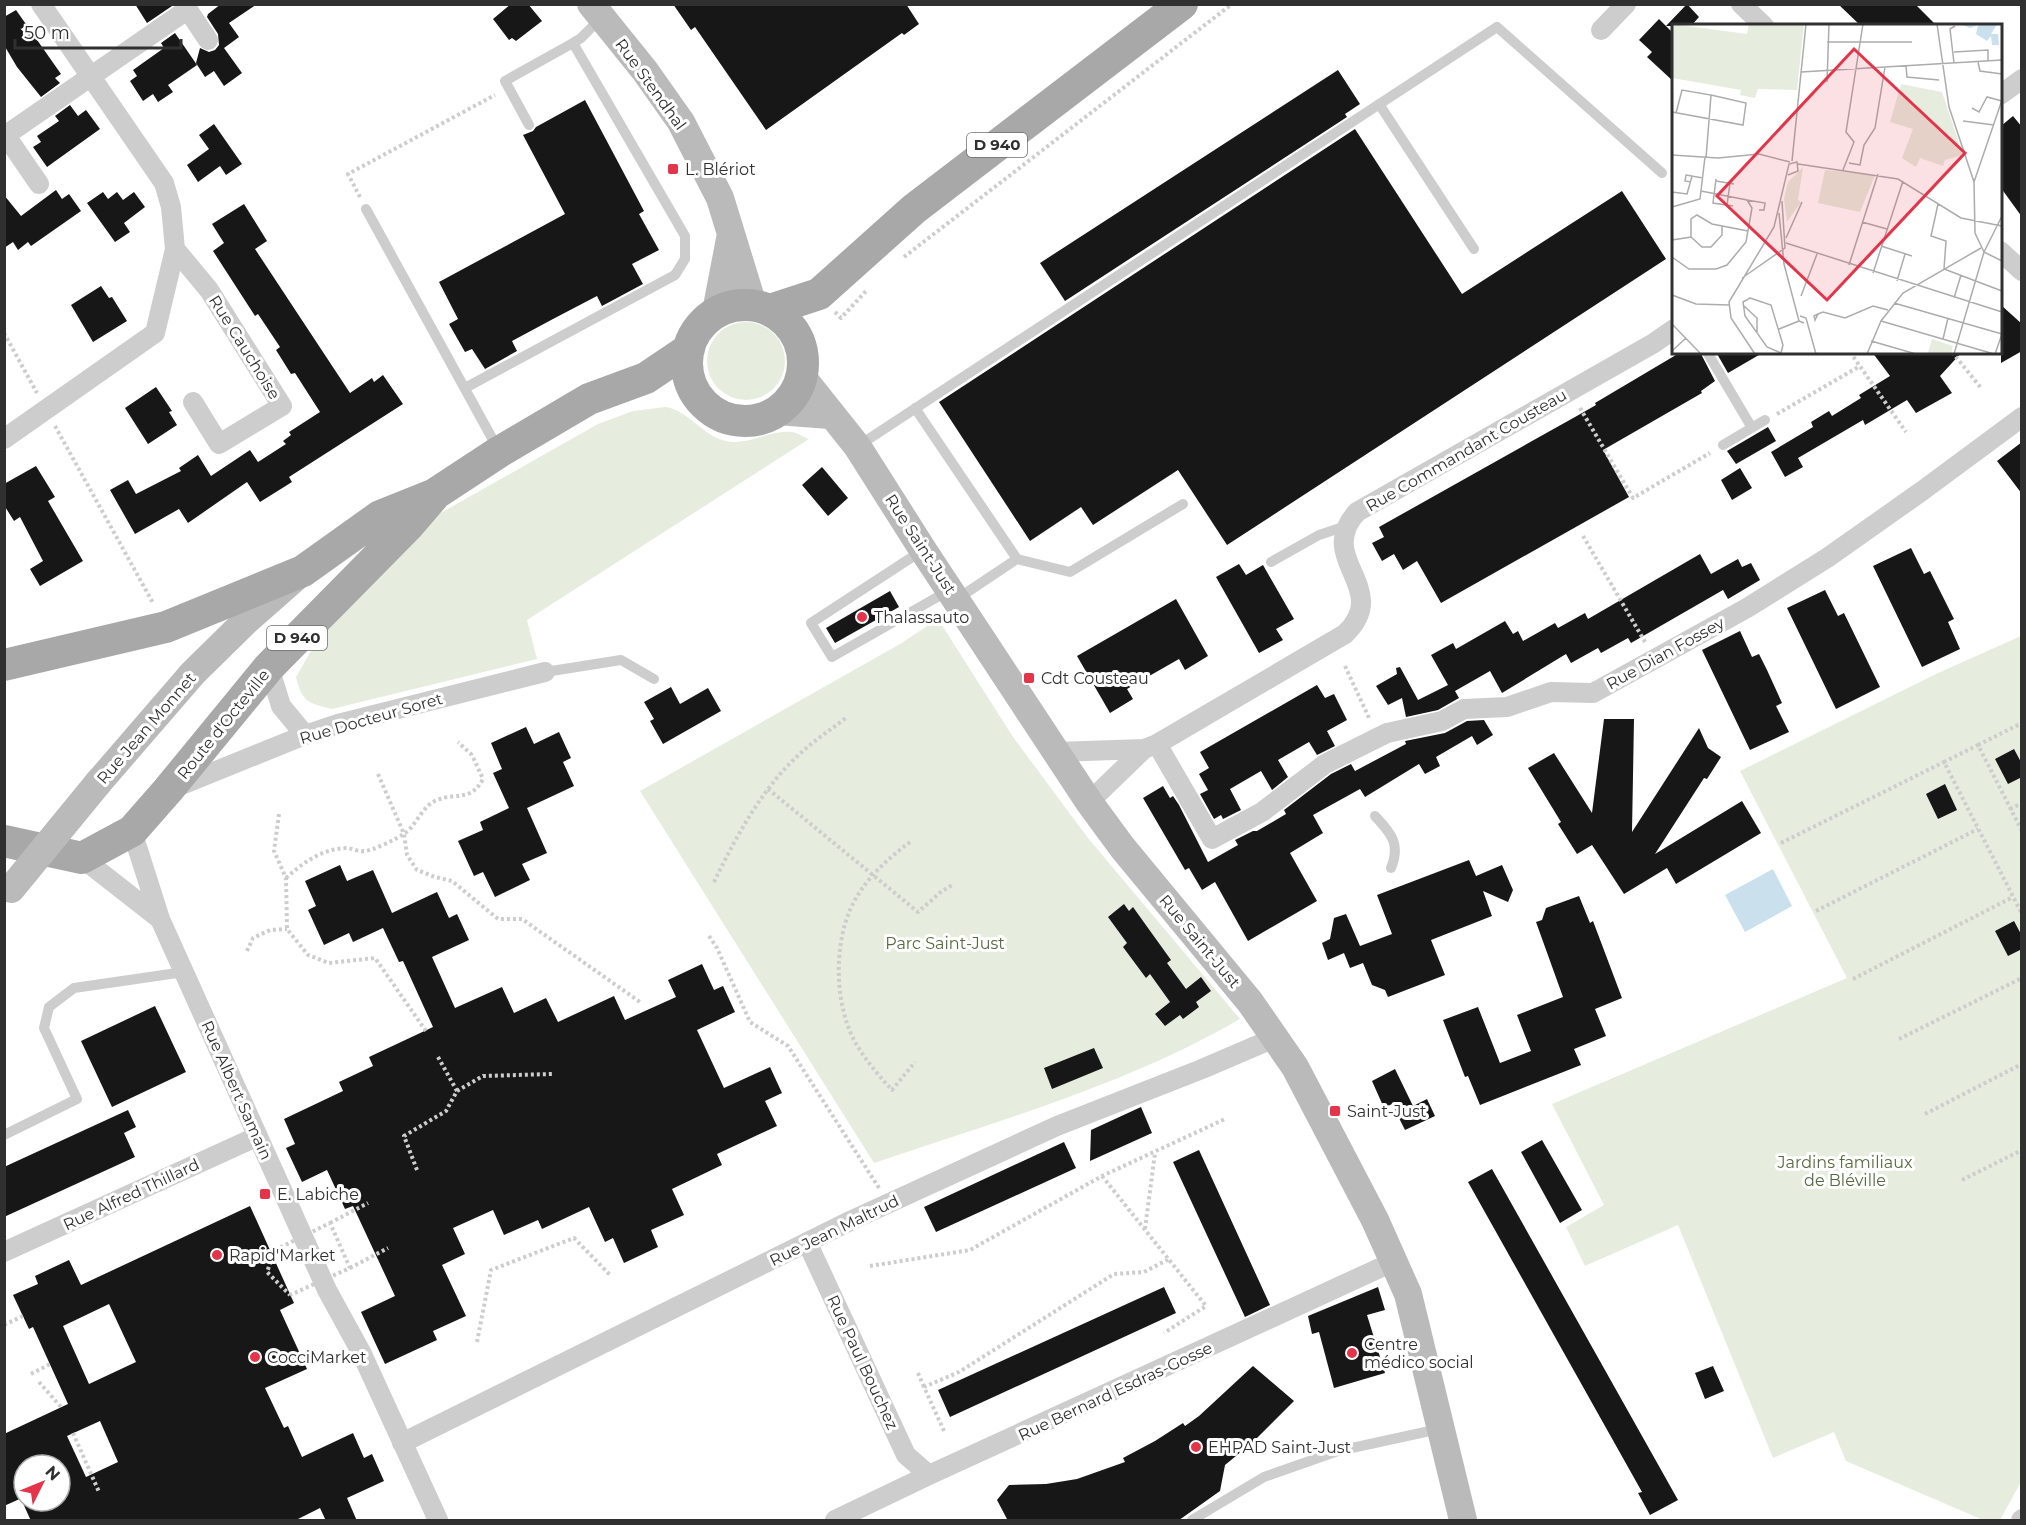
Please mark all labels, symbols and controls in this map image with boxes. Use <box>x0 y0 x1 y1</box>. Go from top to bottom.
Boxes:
scale bar <box>15 12 182 50</box>
text: 50 m <box>24 22 70 44</box>
inset map <box>1672 24 2002 354</box>
street label: Rue Stendhal <box>611 35 690 134</box>
road number: D 940 <box>967 133 1027 157</box>
place label: L. Blériot <box>685 160 756 179</box>
marker: L. Blériot <box>666 162 680 176</box>
street label: Rue Cauchoise <box>205 292 284 403</box>
street label: Rue Commandant Cousteau <box>1363 385 1570 516</box>
street label: Rue Saint-Just <box>881 491 960 598</box>
place label: Thalassauto <box>874 608 969 627</box>
marker: Thalassauto <box>855 610 869 624</box>
street label: Rue Dian Fossey <box>1603 613 1728 694</box>
road number: D 940 <box>267 626 327 650</box>
street label: Route d'Octeville <box>173 666 273 783</box>
street label: Rue Jean Monnet <box>93 668 200 788</box>
place label: Cdt Cousteau <box>1041 669 1149 688</box>
marker: Cdt Cousteau <box>1022 671 1036 685</box>
street label: Rue Docteur Soret <box>297 689 445 748</box>
street label: Rue Saint-Just <box>1155 891 1244 992</box>
park label: Parc Saint-Just <box>885 934 1005 953</box>
street label: Rue Albert Samain <box>197 1018 276 1163</box>
place label: Saint-Just <box>1347 1102 1427 1121</box>
marker: Saint-Just <box>1328 1104 1342 1118</box>
park label: Jardins familiaux de Bléville <box>1777 1153 1913 1190</box>
street label: Rue Alfred Thillard <box>60 1155 202 1234</box>
place label: E. Labiche <box>277 1185 359 1204</box>
marker: E. Labiche <box>258 1187 272 1201</box>
street label: Rue Jean Maltrud <box>766 1191 902 1270</box>
place label: Rapid'Market <box>229 1246 336 1265</box>
marker: Rapid'Market <box>210 1248 224 1262</box>
street label: Rue Paul Bouchez <box>823 1292 902 1433</box>
place label: Centre médico social <box>1364 1335 1474 1372</box>
street label: Rue Bernard Esdras-Gosse <box>1015 1338 1215 1445</box>
marker: Centre médico social <box>1345 1346 1359 1360</box>
place label: CocciMarket <box>267 1348 367 1367</box>
marker: CocciMarket <box>248 1350 262 1364</box>
place label: EHPAD Saint-Just <box>1208 1438 1351 1457</box>
marker: EHPAD Saint-Just <box>1189 1440 1203 1454</box>
north arrow <box>12 1453 72 1513</box>
text: N <box>41 1462 64 1484</box>

